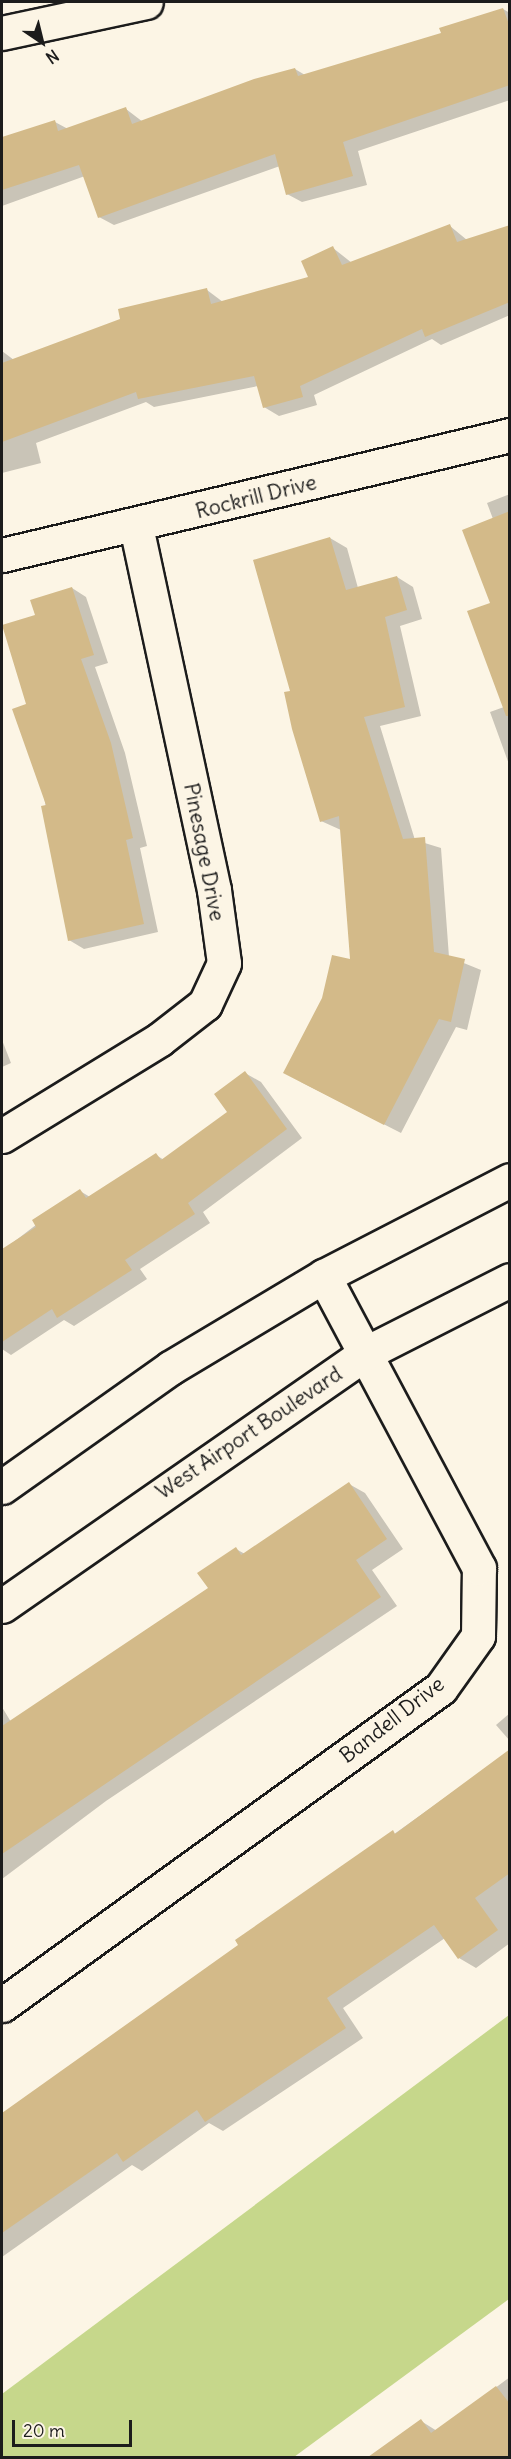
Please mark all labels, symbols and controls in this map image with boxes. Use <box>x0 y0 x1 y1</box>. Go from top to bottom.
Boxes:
north arrow <box>12 12 72 72</box>
text: N <box>42 45 63 68</box>
street label: Rockrill Drive <box>193 470 319 524</box>
street label: Pinesage Drive <box>178 781 230 923</box>
street label: West Airport Boulevard <box>151 1361 347 1505</box>
street label: Bandell Drive <box>335 1671 449 1769</box>
scale bar <box>15 2408 135 2446</box>
text: 20 m <box>23 2419 65 2442</box>

